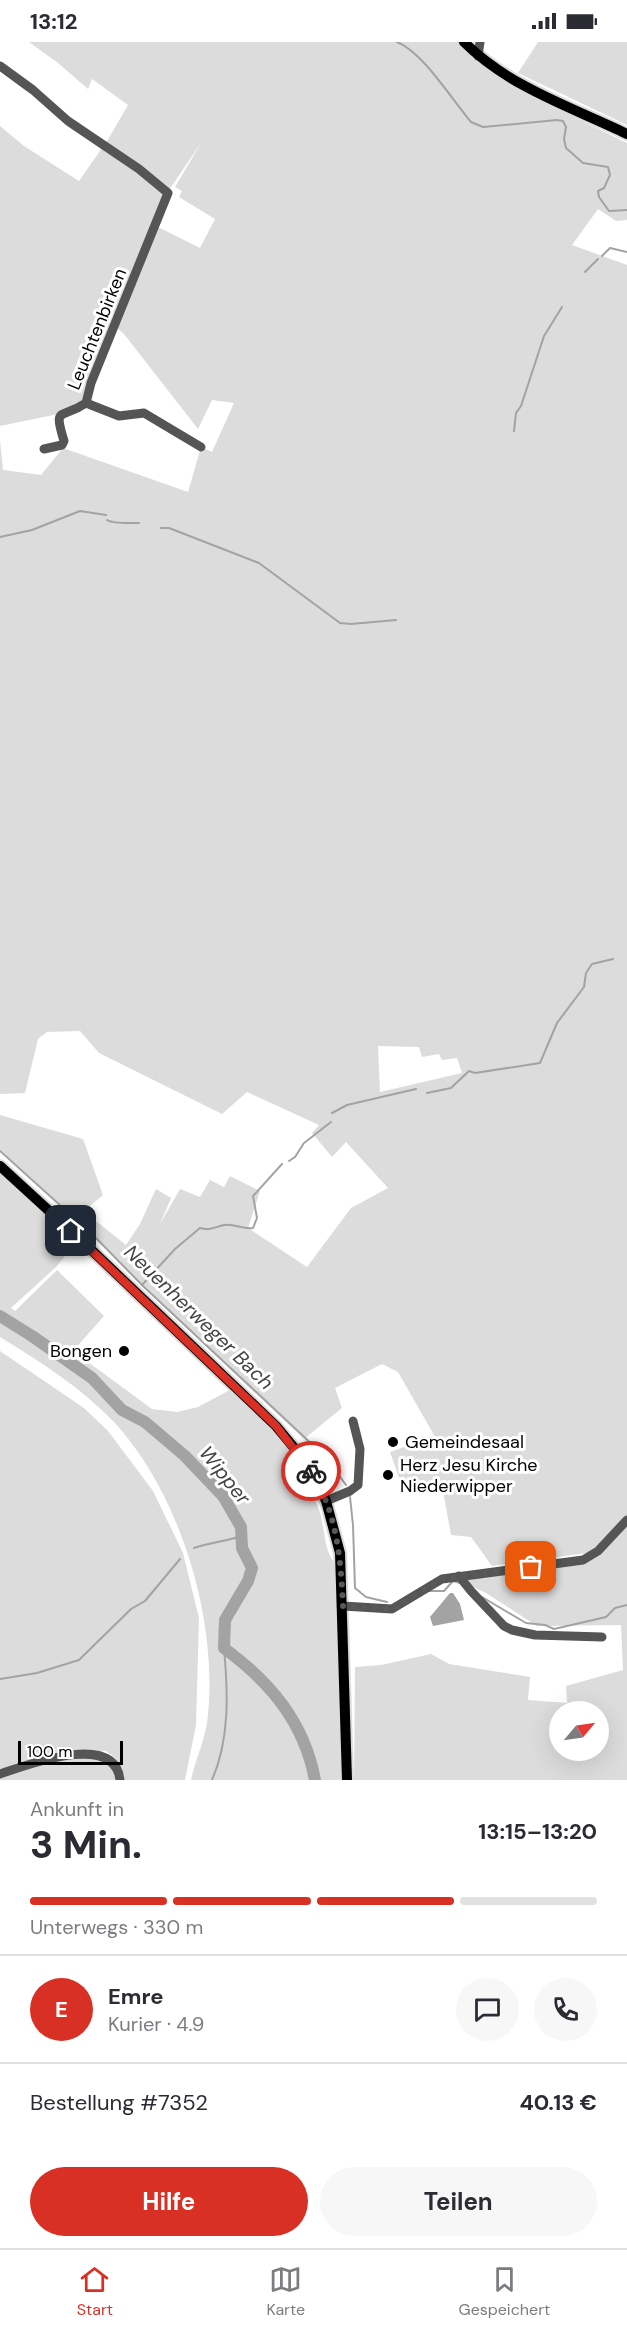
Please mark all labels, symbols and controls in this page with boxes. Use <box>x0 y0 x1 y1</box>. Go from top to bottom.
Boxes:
text: 13:12 <box>30 7 78 36</box>
street label: Leuchtenbirken <box>62 265 132 393</box>
pin <box>45 1205 96 1256</box>
icon: home <box>54 1214 87 1247</box>
water label: Neuenherweger Bach <box>119 1239 279 1395</box>
place label: Bongen <box>50 1339 112 1363</box>
marker: Bongen <box>117 1344 131 1358</box>
place label: Gemeindesaal <box>405 1430 524 1454</box>
marker: Gemeindesaal <box>386 1435 400 1449</box>
water label: Wipper <box>194 1440 257 1510</box>
courier <box>281 1441 341 1501</box>
place label: Herz Jesu Kirche Niederwipper <box>400 1453 538 1498</box>
icon: bike <box>295 1455 328 1488</box>
marker: Herz Jesu Kirche Niederwipper <box>381 1468 395 1482</box>
pin <box>505 1541 556 1592</box>
icon: bag <box>514 1550 547 1583</box>
north arrow <box>549 1701 609 1761</box>
map controls <box>549 1701 609 1761</box>
scale bar <box>18 1738 123 1766</box>
text: 100 m <box>27 1741 72 1762</box>
text: Ankunft in <box>30 1796 124 1822</box>
text: 13:15–13:20 <box>478 1817 597 1846</box>
text: 3 Min. <box>30 1819 142 1870</box>
text: Unterwegs · 330 m <box>30 1914 203 1940</box>
button: chat <box>456 1978 519 2041</box>
button: phone <box>534 1978 597 2041</box>
text: Emre <box>108 1982 164 2011</box>
text: E <box>55 1995 68 2024</box>
text: Kurier · 4.9 <box>108 2011 204 2037</box>
text: Bestellung #7352 <box>30 2088 208 2117</box>
text: 40.13 € <box>519 2088 597 2117</box>
button: Hilfe <box>30 2167 308 2236</box>
button: Teilen <box>320 2167 597 2236</box>
tab: Start <box>77 2263 113 2320</box>
tab: Karte <box>266 2263 305 2320</box>
tab: Gespeichert <box>459 2263 550 2320</box>

